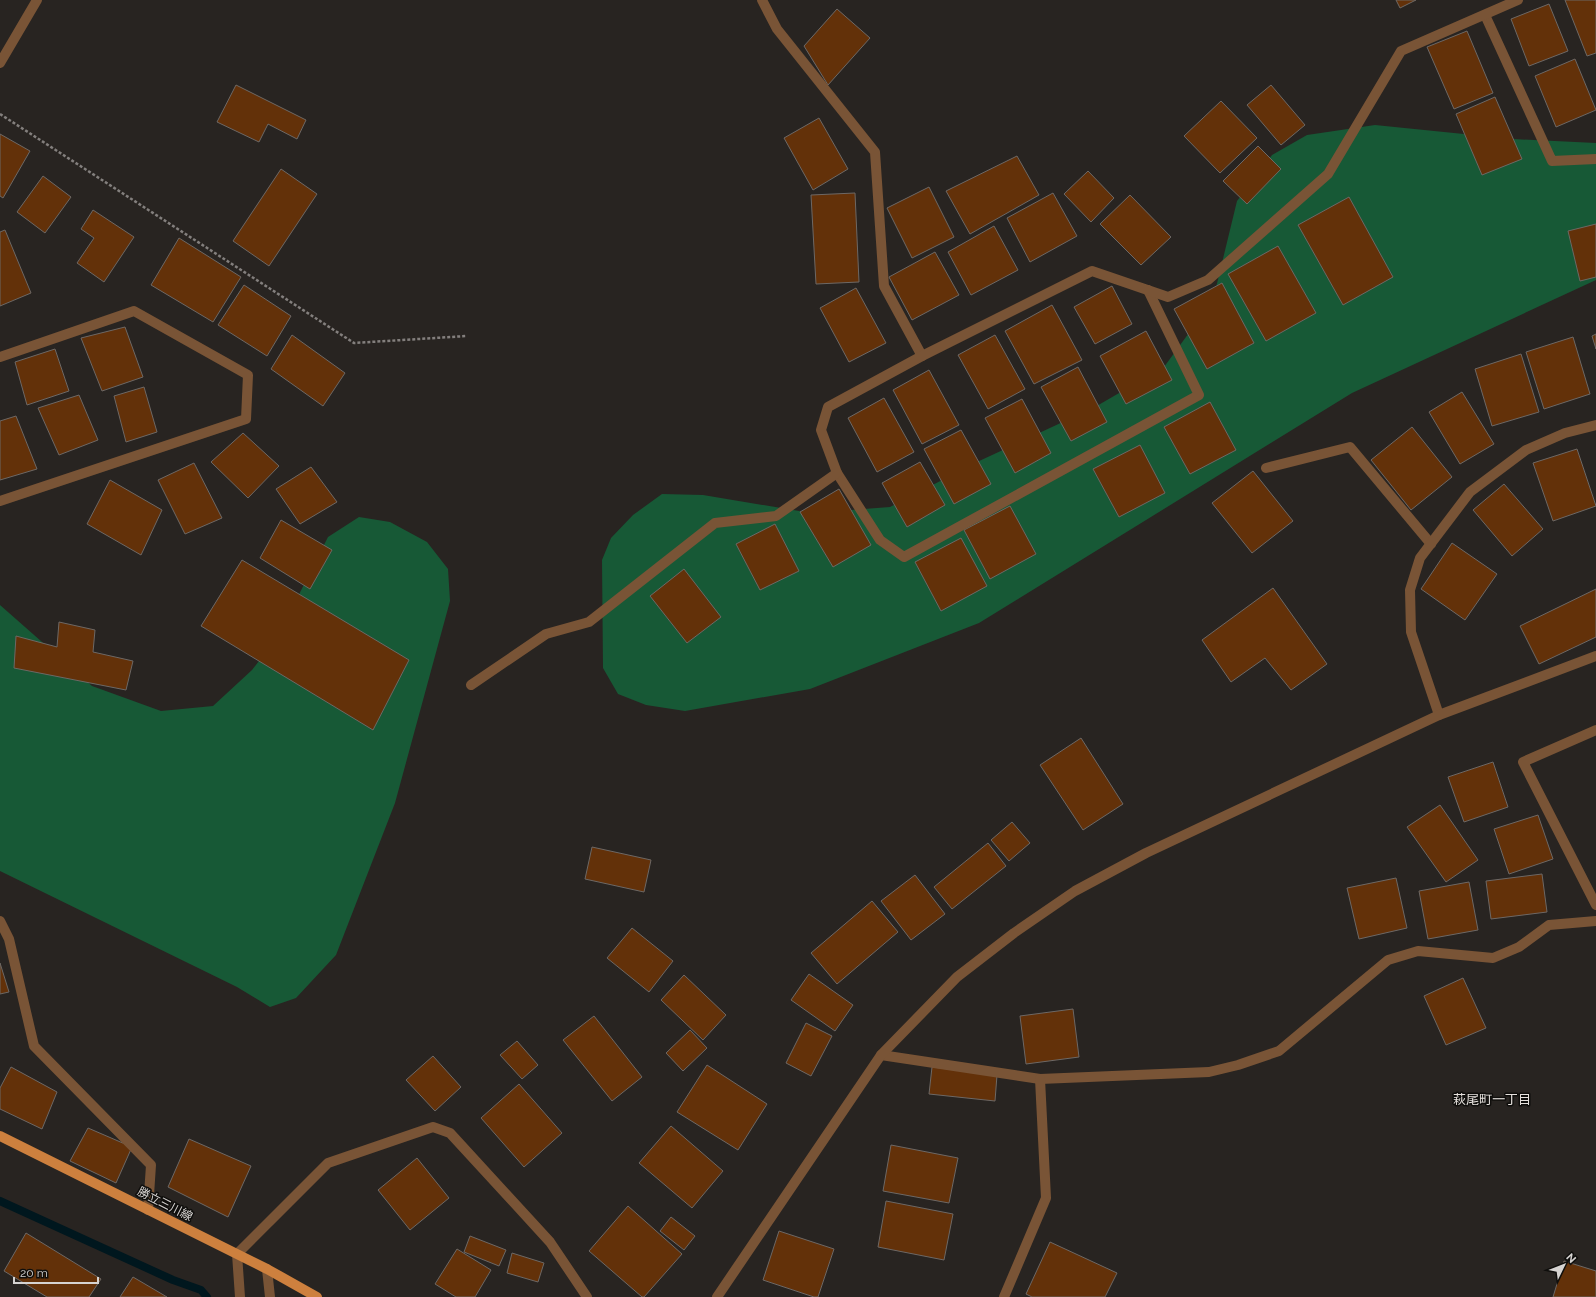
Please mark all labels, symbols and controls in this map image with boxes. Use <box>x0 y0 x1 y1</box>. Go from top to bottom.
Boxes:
district label: 萩尾町一丁目 <box>1453 1092 1531 1107</box>
street label: 勝立三川線 <box>135 1184 195 1224</box>
north arrow <box>1544 1245 1584 1285</box>
text: N <box>1563 1251 1579 1266</box>
scale bar <box>14 1259 98 1285</box>
text: 20 m <box>20 1266 48 1280</box>

